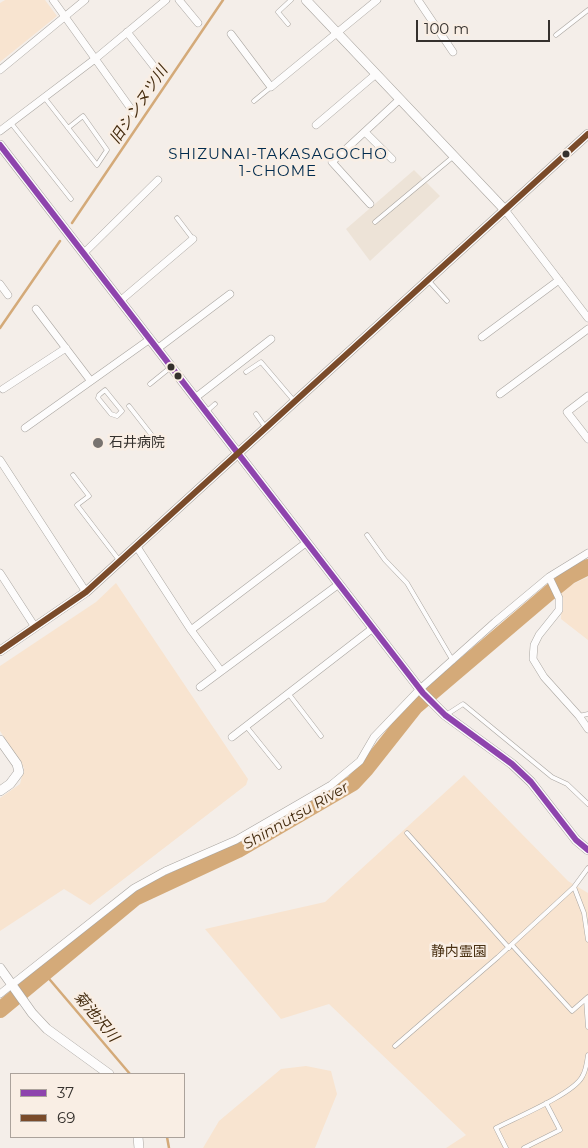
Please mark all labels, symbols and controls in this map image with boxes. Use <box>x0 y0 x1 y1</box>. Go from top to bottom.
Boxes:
scale bar <box>418 10 552 42</box>
text: 100 m <box>424 19 469 38</box>
water label: 旧シンヌツ川 <box>106 63 172 147</box>
district label: SHIZUNAI-TAKASAGOCHO 1-CHOME <box>166 146 390 181</box>
unlabelled marker <box>561 149 571 159</box>
unlabelled marker <box>166 362 176 372</box>
unlabelled marker <box>173 371 183 381</box>
place label: 石井病院 <box>109 435 165 451</box>
marker: 石井病院 <box>91 436 105 450</box>
water label: Shinnutsu River <box>240 778 352 854</box>
park label: 静内霊園 <box>431 944 487 960</box>
water label: 菊池沢川 <box>70 988 122 1046</box>
legend <box>10 1073 185 1138</box>
text: 37 <box>57 1083 74 1102</box>
text: 69 <box>57 1108 75 1127</box>

